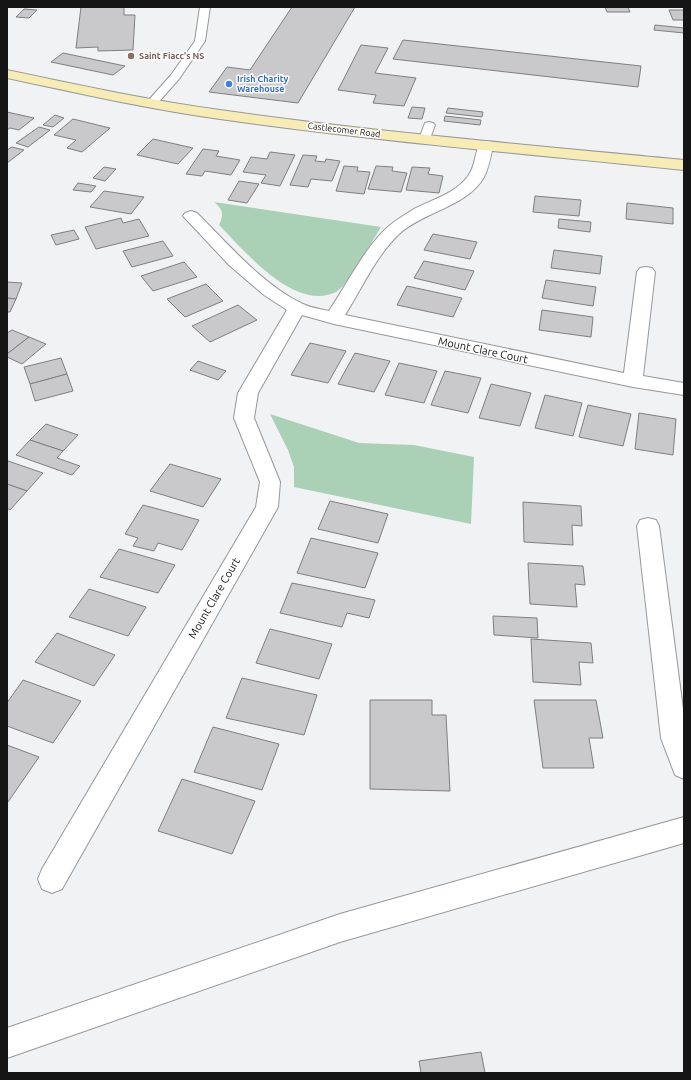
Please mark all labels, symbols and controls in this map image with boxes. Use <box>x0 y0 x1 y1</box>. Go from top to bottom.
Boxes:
marker: Saint Fiacc's NS <box>126 51 136 61</box>
place label: Saint Fiacc's NS <box>139 51 204 61</box>
place label: Irish Charity Warehouse <box>237 74 289 94</box>
marker: Irish Charity Warehouse <box>224 79 234 89</box>
street label: Castlecomer Road <box>307 121 381 139</box>
street label: Mount Clare Court <box>437 335 530 366</box>
street label: Mount Clare Court <box>186 555 242 641</box>

